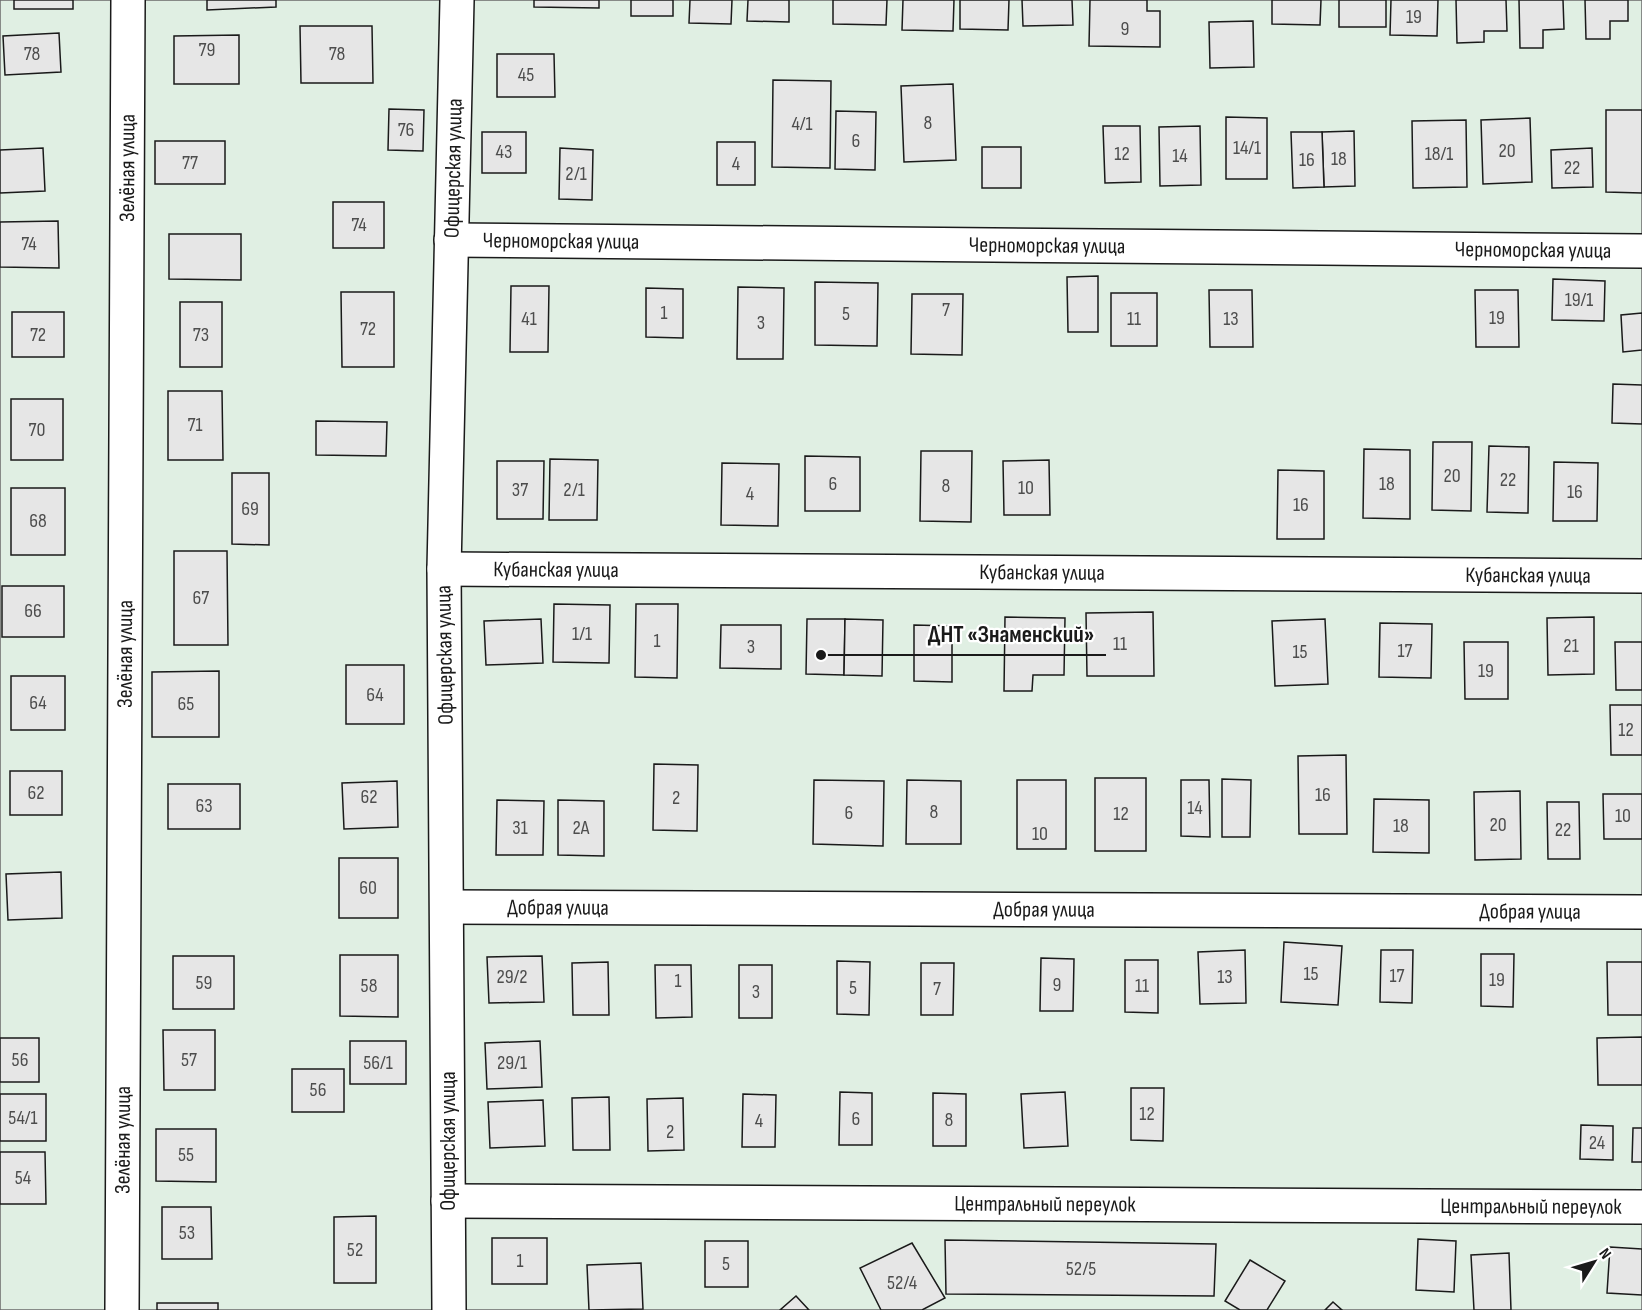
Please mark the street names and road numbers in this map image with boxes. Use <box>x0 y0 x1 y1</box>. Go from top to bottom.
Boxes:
street label: Офицерская улица <box>438 98 468 238</box>
street label: Зелёная улица <box>113 114 141 222</box>
street label: Черноморская улица <box>483 227 639 255</box>
street label: Черноморская улица <box>969 231 1125 260</box>
street label: Черноморская улица <box>1455 236 1611 264</box>
street label: Кубанская улица <box>493 556 619 584</box>
street label: Кубанская улица <box>979 559 1105 586</box>
street label: Кубанская улица <box>1465 561 1591 589</box>
street label: Офицерская улица <box>430 585 460 725</box>
street label: Зелёная улица <box>111 600 139 708</box>
street label: Добрая улица <box>507 894 609 921</box>
street label: Добрая улица <box>993 896 1095 923</box>
street label: Добрая улица <box>1479 898 1581 925</box>
street label: Офицерская улица <box>435 1071 462 1211</box>
street label: Зелёная улица <box>109 1086 137 1194</box>
street label: Центральный переулок <box>954 1190 1136 1218</box>
street label: Центральный переулок <box>1440 1192 1622 1220</box>

